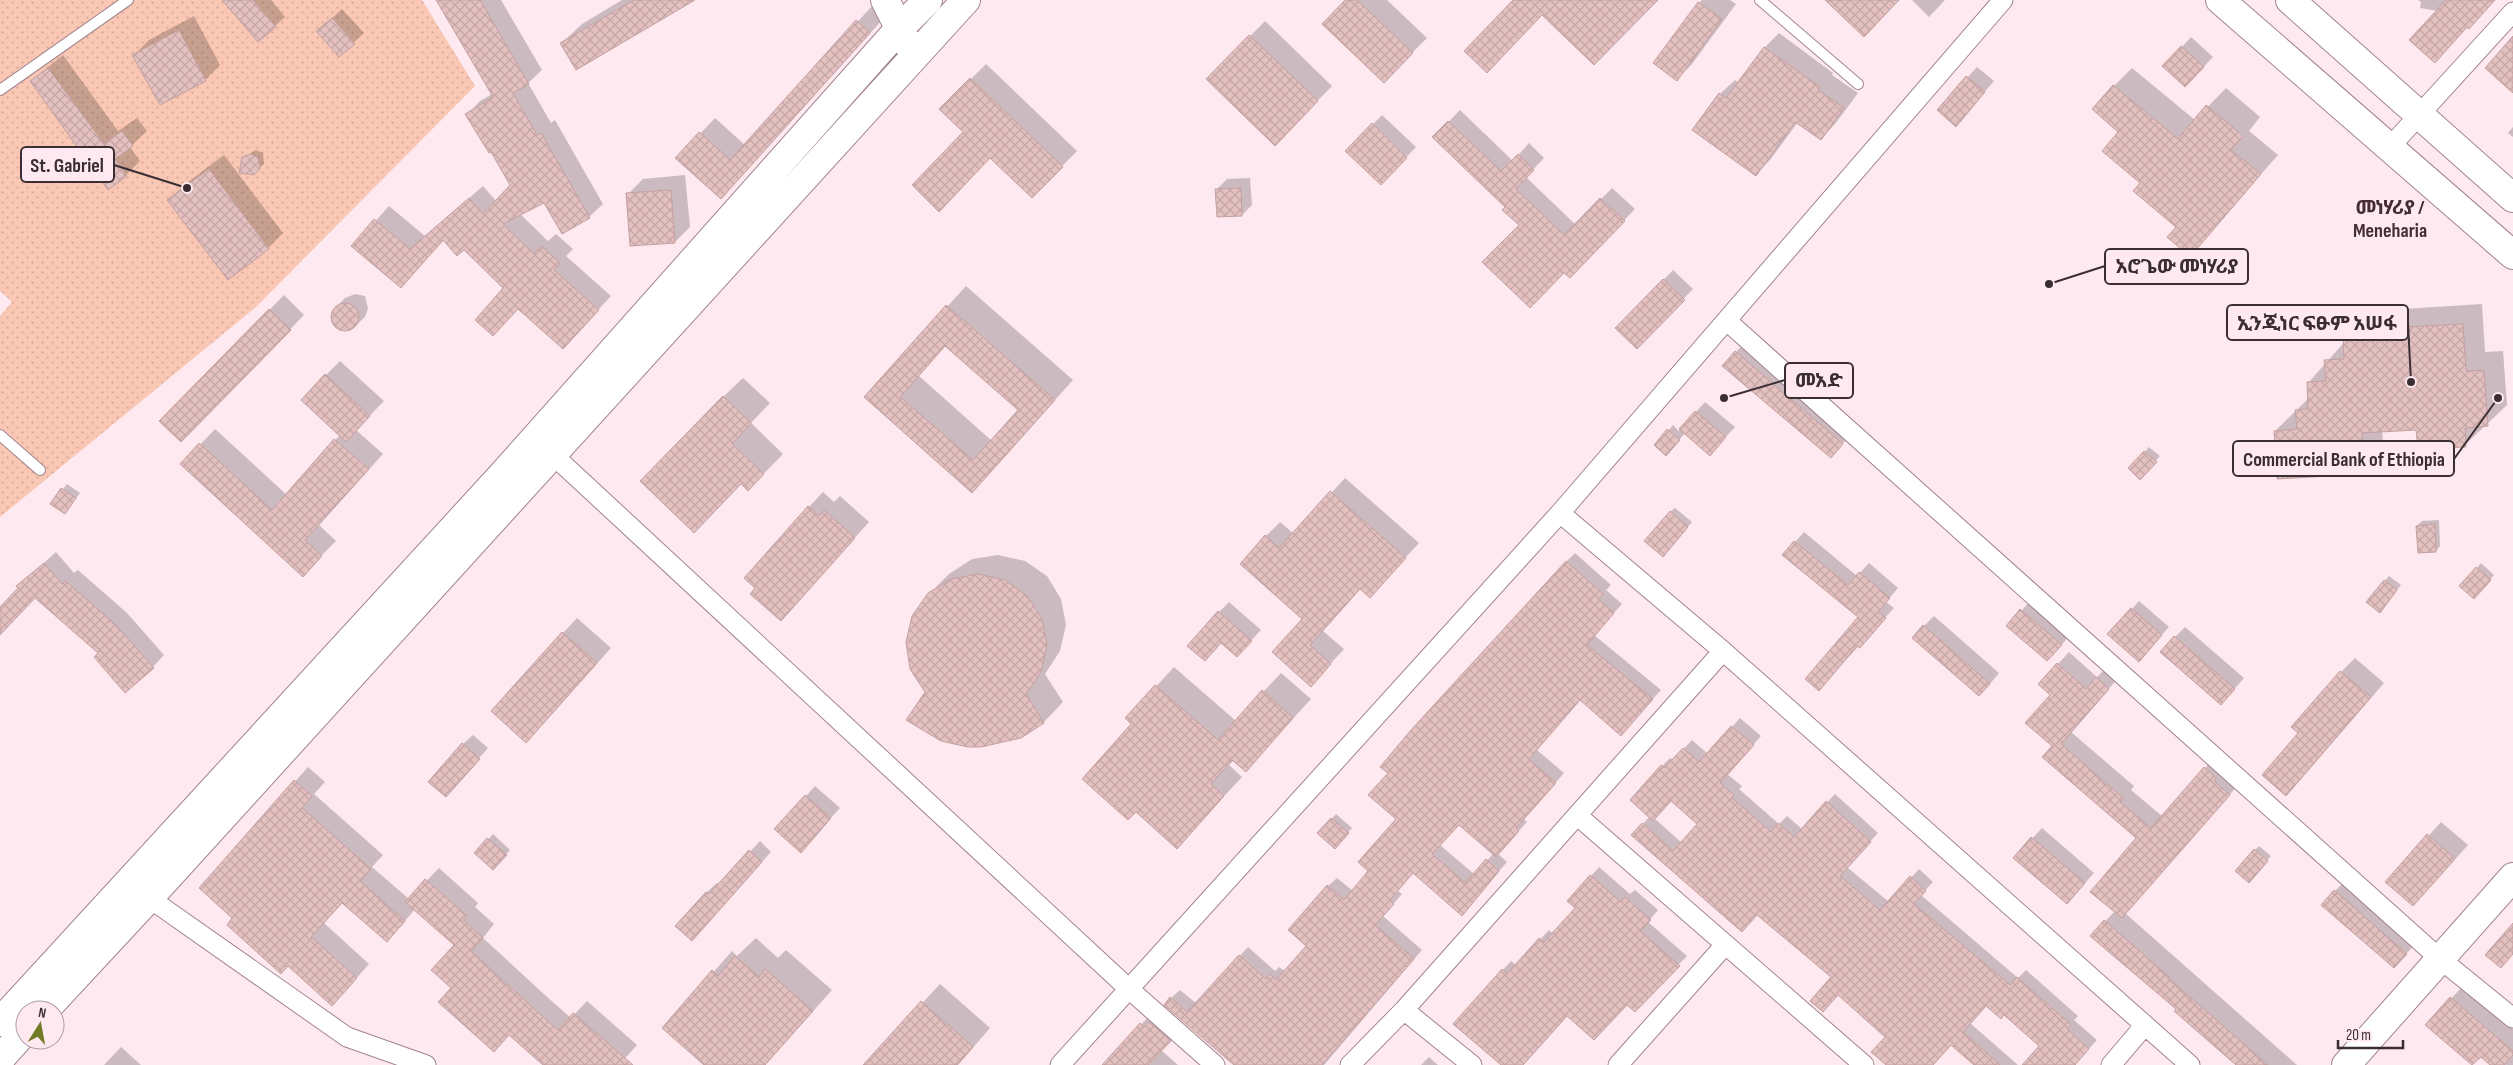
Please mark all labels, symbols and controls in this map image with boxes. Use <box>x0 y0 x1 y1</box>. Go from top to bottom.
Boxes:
callout: St. Gabriel <box>21 147 114 182</box>
text: St. Gabriel <box>30 154 104 178</box>
district label: መነሃሪያ / Meneharia <box>2353 196 2427 243</box>
callout: አሮጌው መነሃሪያ <box>2105 249 2248 284</box>
text: አሮጌው መነሃሪያ <box>2116 255 2239 279</box>
callout: ኢንጂነር ፍፁም አሠፋ <box>2227 305 2408 340</box>
text: ኢንጂነር ፍፁም አሠፋ <box>2237 312 2397 336</box>
callout: መአድ <box>1785 363 1853 398</box>
text: መአድ <box>1795 369 1844 393</box>
callout: Commercial Bank of Ethiopia <box>2233 441 2454 476</box>
text: Commercial Bank of Ethiopia <box>2243 448 2445 472</box>
north arrow <box>15 1000 65 1050</box>
text: N <box>37 1004 48 1022</box>
scale bar <box>2338 1018 2403 1050</box>
text: 20 m <box>2346 1026 2371 1045</box>

